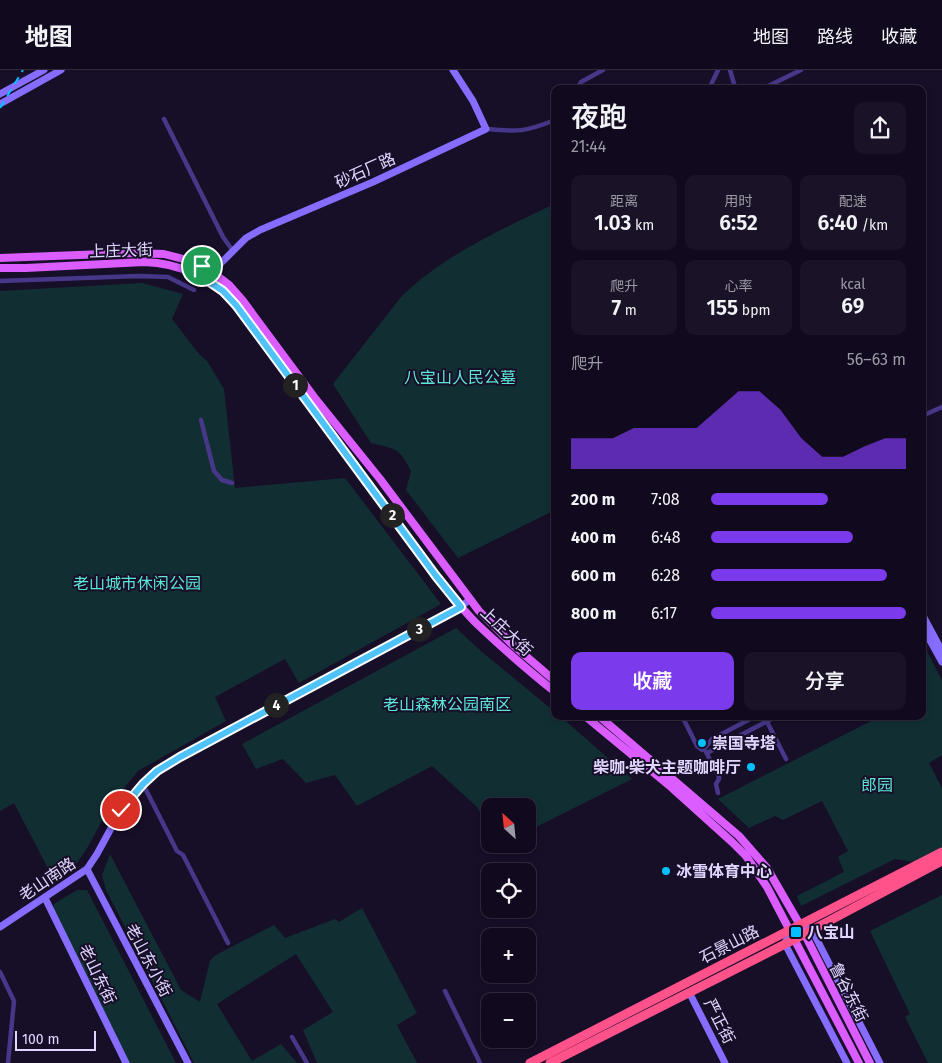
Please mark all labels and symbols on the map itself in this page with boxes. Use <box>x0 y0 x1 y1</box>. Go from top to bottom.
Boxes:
street label: 砂石厂路 <box>332 149 398 192</box>
street label: 上庄大街 <box>89 240 153 261</box>
pin <box>181 245 223 287</box>
park label: 八宝山人民公墓 <box>404 368 516 387</box>
pin: 1 <box>282 372 308 398</box>
pin: 2 <box>380 502 404 528</box>
park label: 老山城市休闲公园 <box>73 574 201 593</box>
street label: 上庄大街 <box>477 603 537 660</box>
pin: 3 <box>406 616 432 642</box>
pin: 4 <box>264 692 288 718</box>
park label: 老山森林公园南区 <box>383 695 511 714</box>
place label: 崇国寺塔 <box>712 734 776 753</box>
marker: 崇国寺塔 <box>696 737 708 749</box>
place label: 柴咖·柴犬主题咖啡厅 <box>593 758 741 777</box>
marker: 柴咖·柴犬主题咖啡厅 <box>745 761 757 773</box>
park label: 郎园 <box>861 776 893 795</box>
pin <box>100 789 142 831</box>
north arrow <box>481 798 536 852</box>
street label: 老山南路 <box>15 854 79 905</box>
place label: 冰雪体育中心 <box>676 862 772 881</box>
marker: 冰雪体育中心 <box>660 865 672 877</box>
street label: 老山东小街 <box>121 920 176 1000</box>
street label: 石景山路 <box>696 921 762 967</box>
place label: 八宝山 <box>807 923 855 942</box>
marker: 八宝山 <box>789 925 803 939</box>
street label: 老山东街 <box>75 941 120 1007</box>
street label: 鲁谷东街 <box>826 959 872 1025</box>
street label: 严正街 <box>700 996 739 1047</box>
scale bar <box>15 1028 96 1051</box>

